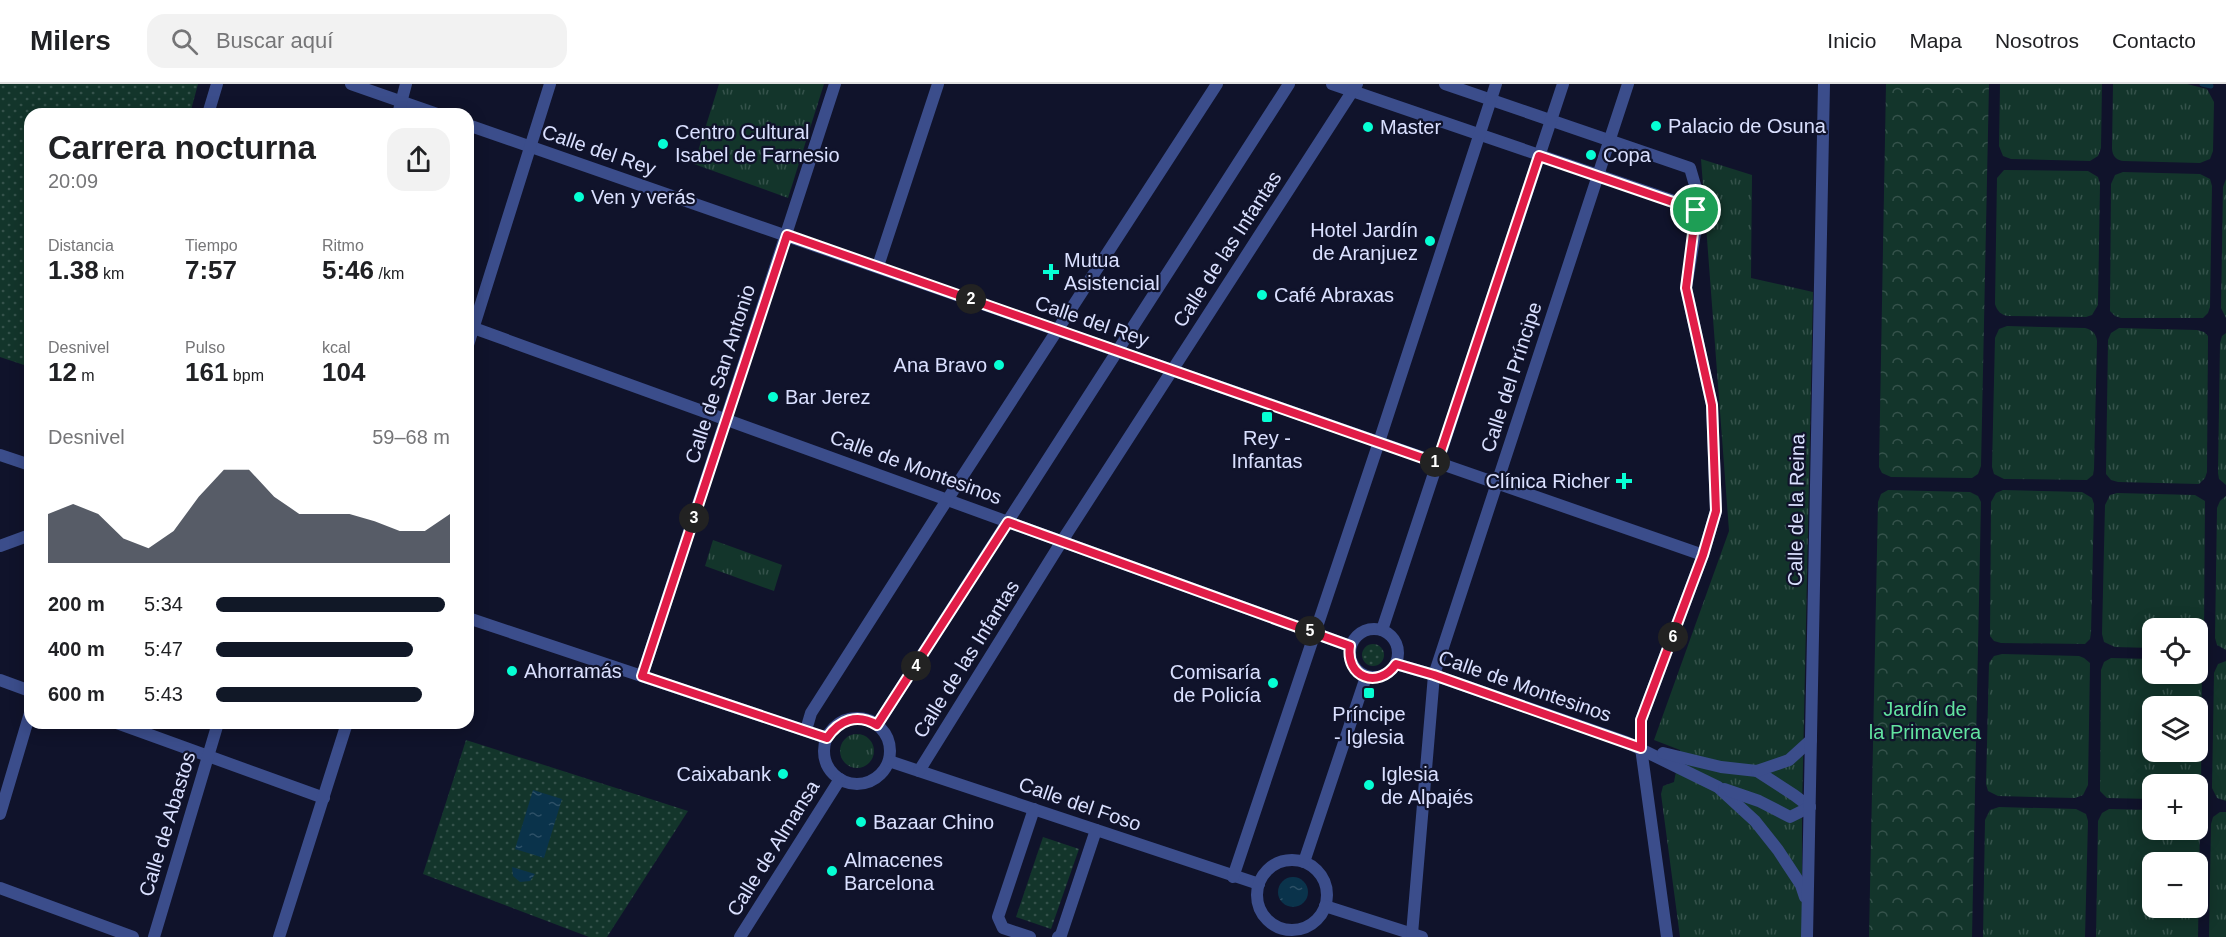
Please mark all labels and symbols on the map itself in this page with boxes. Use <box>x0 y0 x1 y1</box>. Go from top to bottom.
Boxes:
place label: Palacio de Osuna <box>1668 115 1827 137</box>
place label: Master <box>1380 116 1441 138</box>
marker: Palacio de Osuna <box>1649 119 1663 133</box>
street label: Calle del Rey <box>539 120 659 180</box>
marker: Master <box>1361 120 1375 134</box>
place label: Centro Cultural Isabel de Farnesio <box>675 121 840 166</box>
marker: Centro Cultural Isabel de Farnesio <box>656 137 670 151</box>
place label: Copa <box>1603 144 1652 166</box>
marker: Copa <box>1584 148 1598 162</box>
street label: Calle de las Infantas <box>1168 167 1286 331</box>
pin <box>1670 184 1721 235</box>
place label: Ven y verás <box>591 186 696 208</box>
marker: Ven y verás <box>572 190 586 204</box>
place label: Hotel Jardín de Aranjuez <box>1310 219 1418 264</box>
marker: Hotel Jardín de Aranjuez <box>1423 234 1437 248</box>
place label: Mutua Asistencial <box>1064 249 1160 294</box>
marker: Mutua Asistencial <box>1042 263 1060 281</box>
street label: Calle de San Antonio <box>681 282 759 466</box>
pin: 2 <box>956 284 986 314</box>
place label: Café Abraxas <box>1274 284 1394 306</box>
marker: Café Abraxas <box>1255 288 1269 302</box>
street label: Calle del Rey <box>1032 291 1152 351</box>
street label: Calle del Príncipe <box>1476 299 1546 455</box>
place label: Ana Bravo <box>894 354 987 376</box>
marker: Ana Bravo <box>992 358 1006 372</box>
place label: Bar Jerez <box>785 386 871 408</box>
marker: Bar Jerez <box>766 390 780 404</box>
marker: Rey - Infantas <box>1260 410 1274 424</box>
street label: Calle de Montesinos <box>827 426 1005 508</box>
place label: Rey - Infantas <box>1231 427 1303 472</box>
street label: Calle de la Reina <box>1784 433 1808 586</box>
pin: 1 <box>1420 447 1450 477</box>
place label: Clínica Richer <box>1486 470 1610 492</box>
marker: Clínica Richer <box>1615 472 1633 490</box>
pin: 3 <box>679 503 709 533</box>
street label: Calle de las Infantas <box>909 576 1023 742</box>
pin: 5 <box>1295 616 1325 646</box>
pin: 6 <box>1658 622 1688 652</box>
street label: Calle de Montesinos <box>1436 646 1614 726</box>
pin: 4 <box>901 651 931 681</box>
place label: Ahorramás <box>524 660 622 682</box>
place label: Comisaría de Policía <box>1170 661 1262 706</box>
marker: Ahorramás <box>505 664 519 678</box>
marker: Comisaría de Policía <box>1266 676 1280 690</box>
marker: Príncipe - Iglesia <box>1362 686 1376 700</box>
park label: Jardín de la Primavera <box>1869 698 1982 743</box>
place label: Príncipe - Iglesia <box>1332 703 1406 748</box>
street label: Calle de Abastos <box>135 749 199 899</box>
place label: Caixabank <box>676 763 772 785</box>
place label: Iglesia de Alpajés <box>1381 763 1473 808</box>
marker: Caixabank <box>776 767 790 781</box>
street label: Calle del Foso <box>1016 773 1144 835</box>
street label: Calle de Almansa <box>722 775 824 920</box>
marker: Iglesia de Alpajés <box>1362 778 1376 792</box>
place label: Bazaar Chino <box>873 811 994 833</box>
marker: Bazaar Chino <box>854 815 868 829</box>
place label: Almacenes Barcelona <box>844 849 943 894</box>
marker: Almacenes Barcelona <box>825 864 839 878</box>

